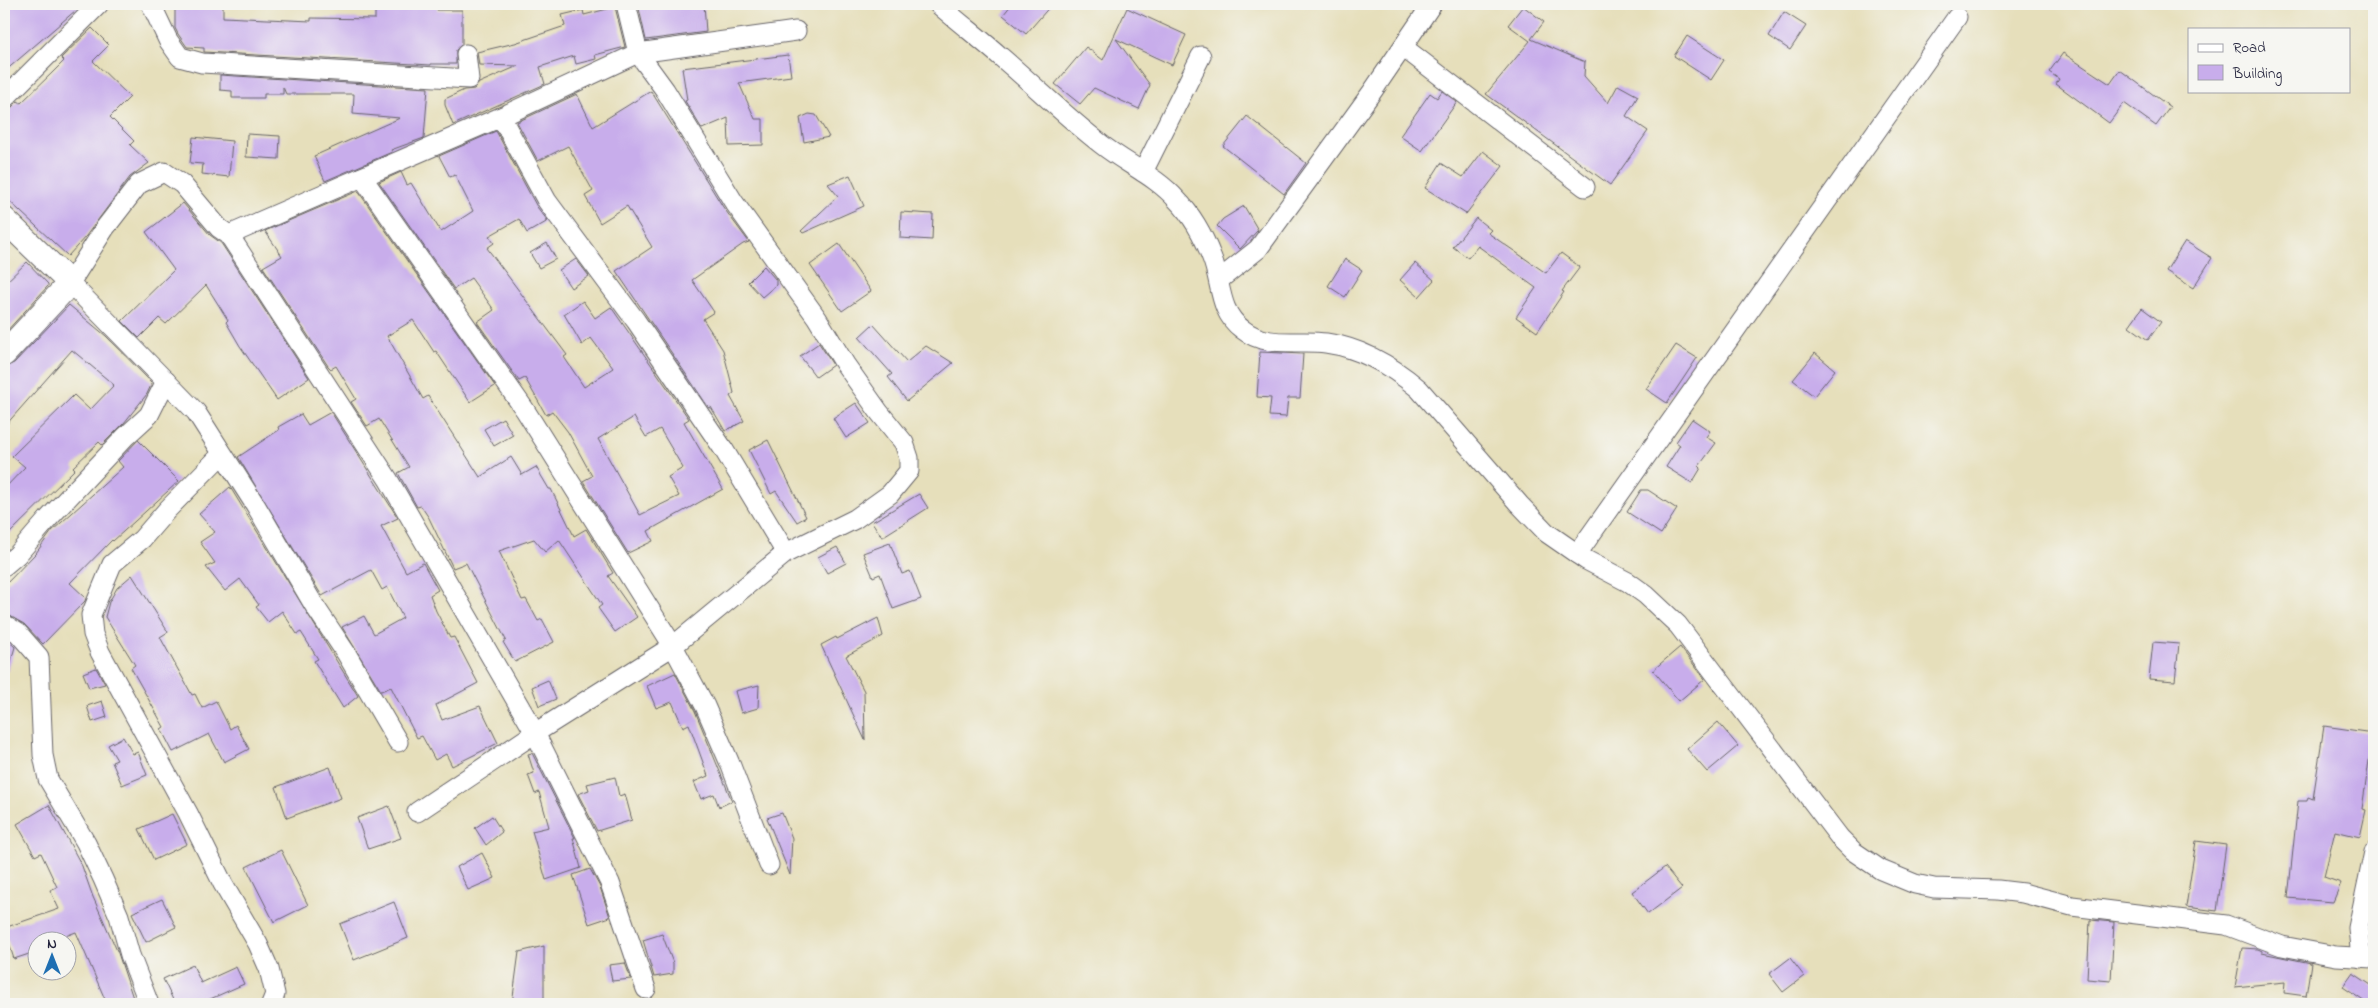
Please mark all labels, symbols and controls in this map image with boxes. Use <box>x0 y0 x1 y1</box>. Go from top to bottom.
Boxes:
legend <box>2188 28 2350 92</box>
text: Road <box>2233 37 2266 59</box>
text: Building <box>2232 63 2282 86</box>
north arrow <box>28 930 78 980</box>
text: N <box>47 934 57 955</box>

